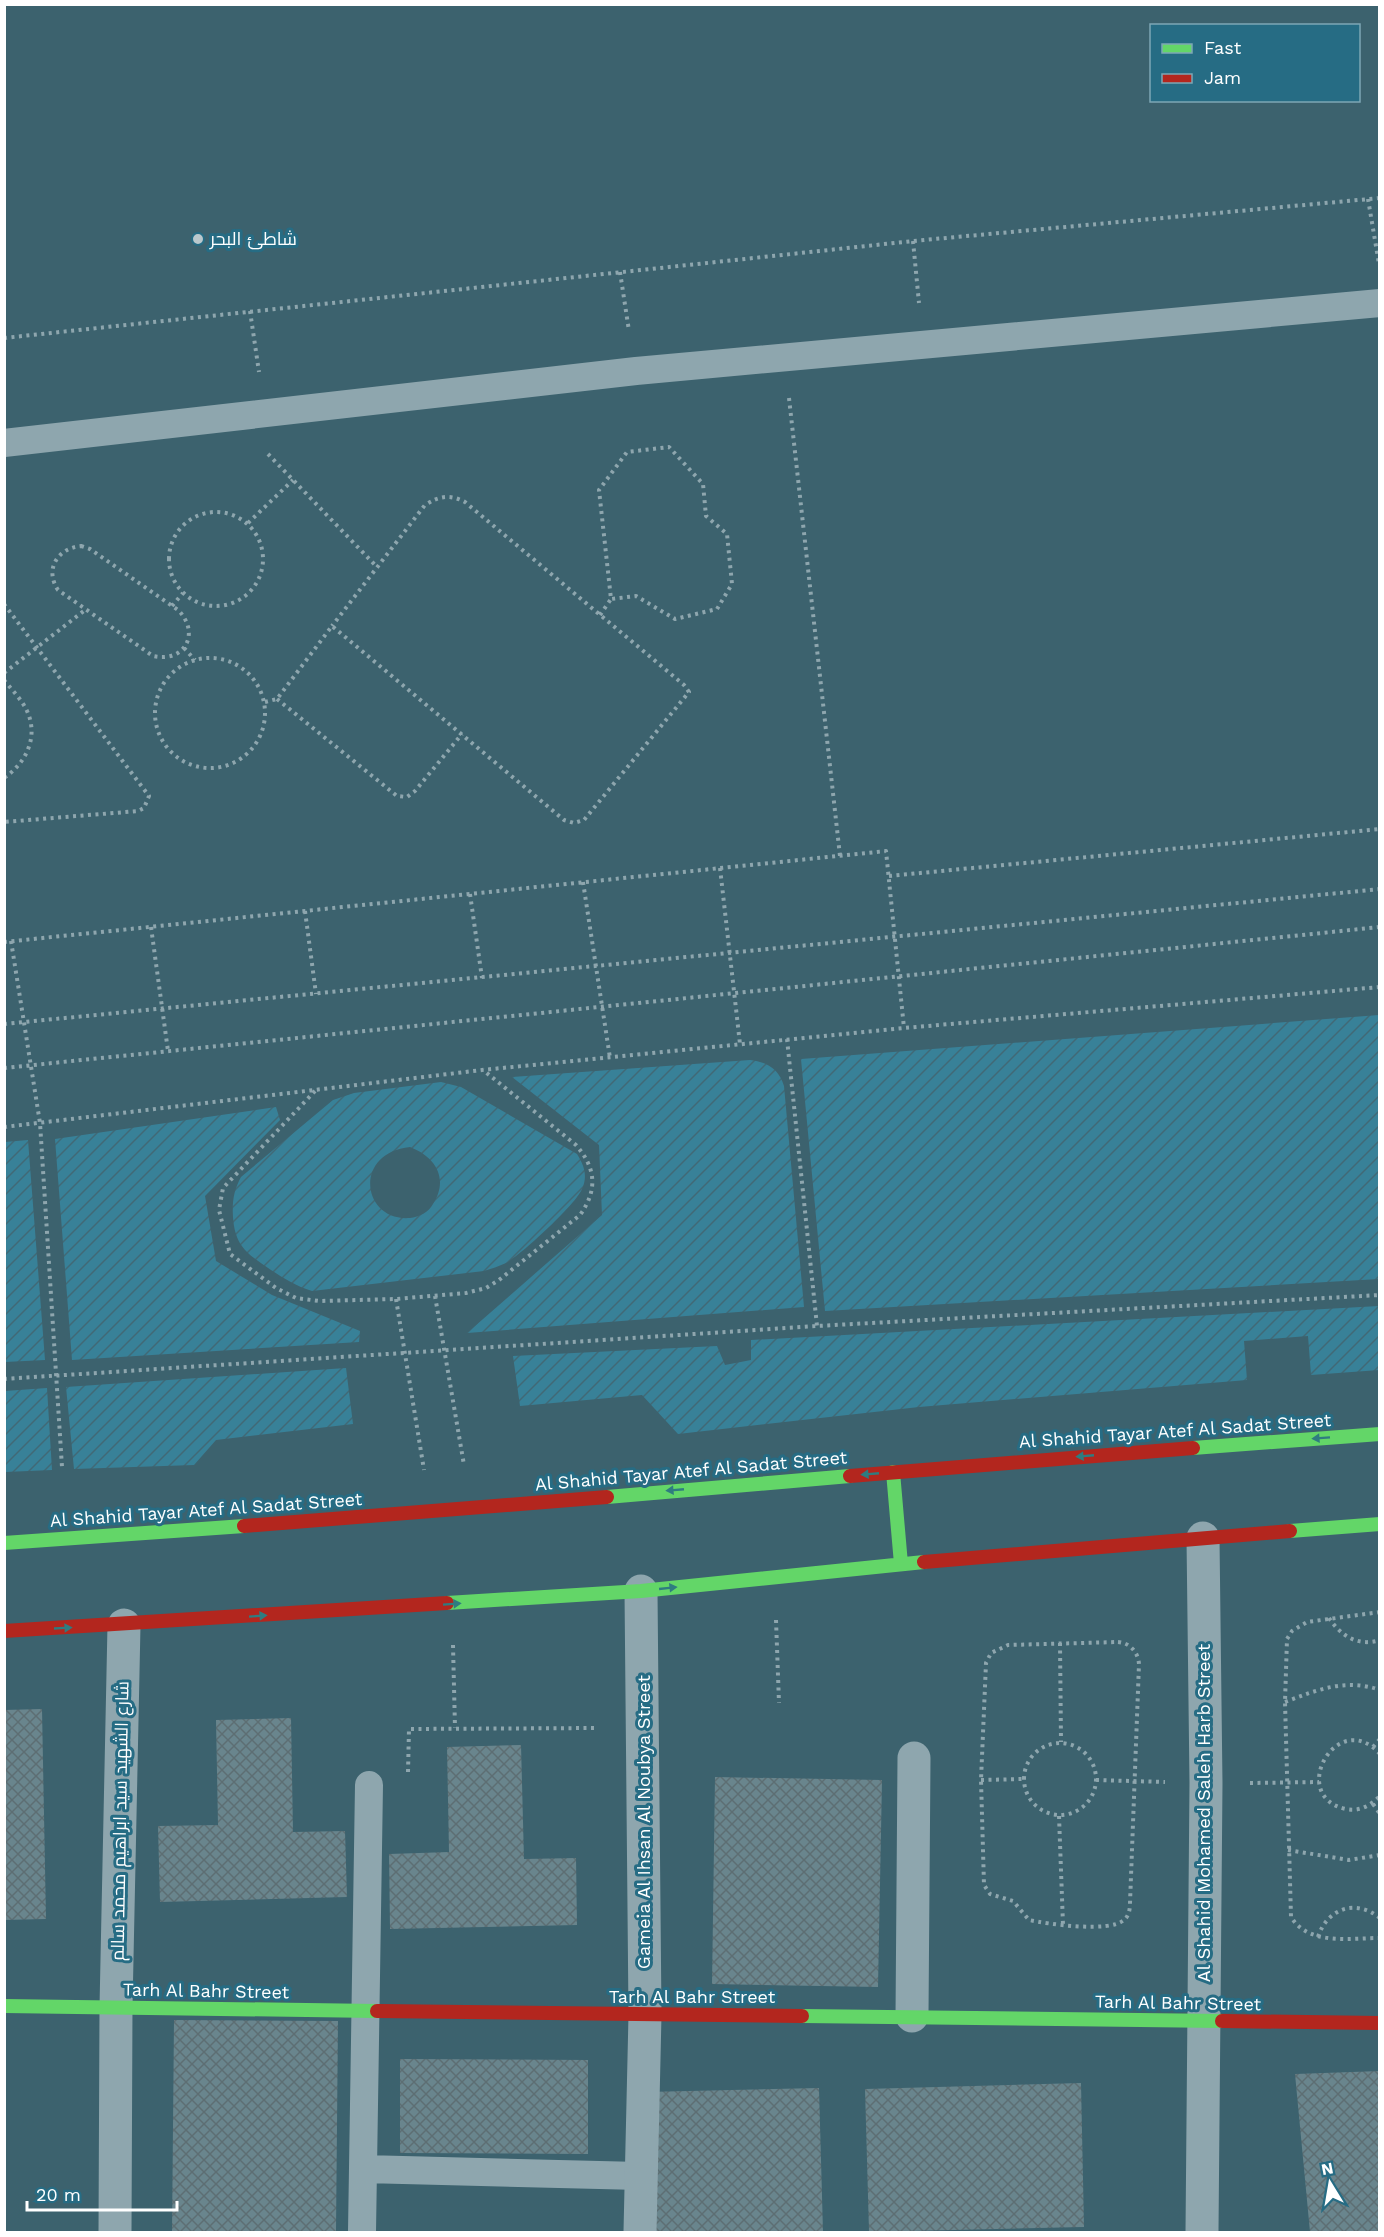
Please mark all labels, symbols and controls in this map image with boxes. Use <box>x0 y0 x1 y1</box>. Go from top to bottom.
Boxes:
legend <box>1150 24 1360 102</box>
text: Fast <box>1204 37 1242 58</box>
text: Jam <box>1204 67 1241 88</box>
place label: شاطئ البحر <box>209 228 297 250</box>
marker: شاطئ البحر <box>191 232 205 246</box>
street label: Al Shahid Tayar Atef Al Sadat Street <box>1018 1409 1332 1452</box>
one-way arrow <box>1312 1433 1331 1443</box>
street label: Al Shahid Tayar Atef Al Sadat Street <box>534 1446 848 1495</box>
one-way arrow <box>1075 1451 1094 1460</box>
one-way arrow <box>860 1469 879 1479</box>
one-way arrow <box>666 1485 685 1495</box>
street label: Al Shahid Tayar Atef Al Sadat Street <box>49 1488 363 1531</box>
one-way arrow <box>658 1583 677 1593</box>
one-way arrow <box>443 1599 462 1609</box>
one-way arrow <box>248 1612 267 1621</box>
one-way arrow <box>53 1623 72 1632</box>
street label: Al Shahid Mohamed Saleh Harb Street <box>1193 1643 1214 1982</box>
street label: Gameia Al Ihsan Al Noubya Street <box>633 1674 654 1969</box>
street label: شارع الشهيد سيد ابراهيم محمد سالم <box>107 1681 134 1961</box>
street label: Tarh Al Bahr Street <box>123 1979 290 2002</box>
street label: Tarh Al Bahr Street <box>609 1986 776 2007</box>
street label: Tarh Al Bahr Street <box>1095 1991 1262 2014</box>
north arrow <box>1300 2153 1360 2213</box>
text: N <box>1320 2158 1335 2179</box>
scale bar <box>27 2174 177 2212</box>
text: 20 m <box>36 2184 81 2205</box>

